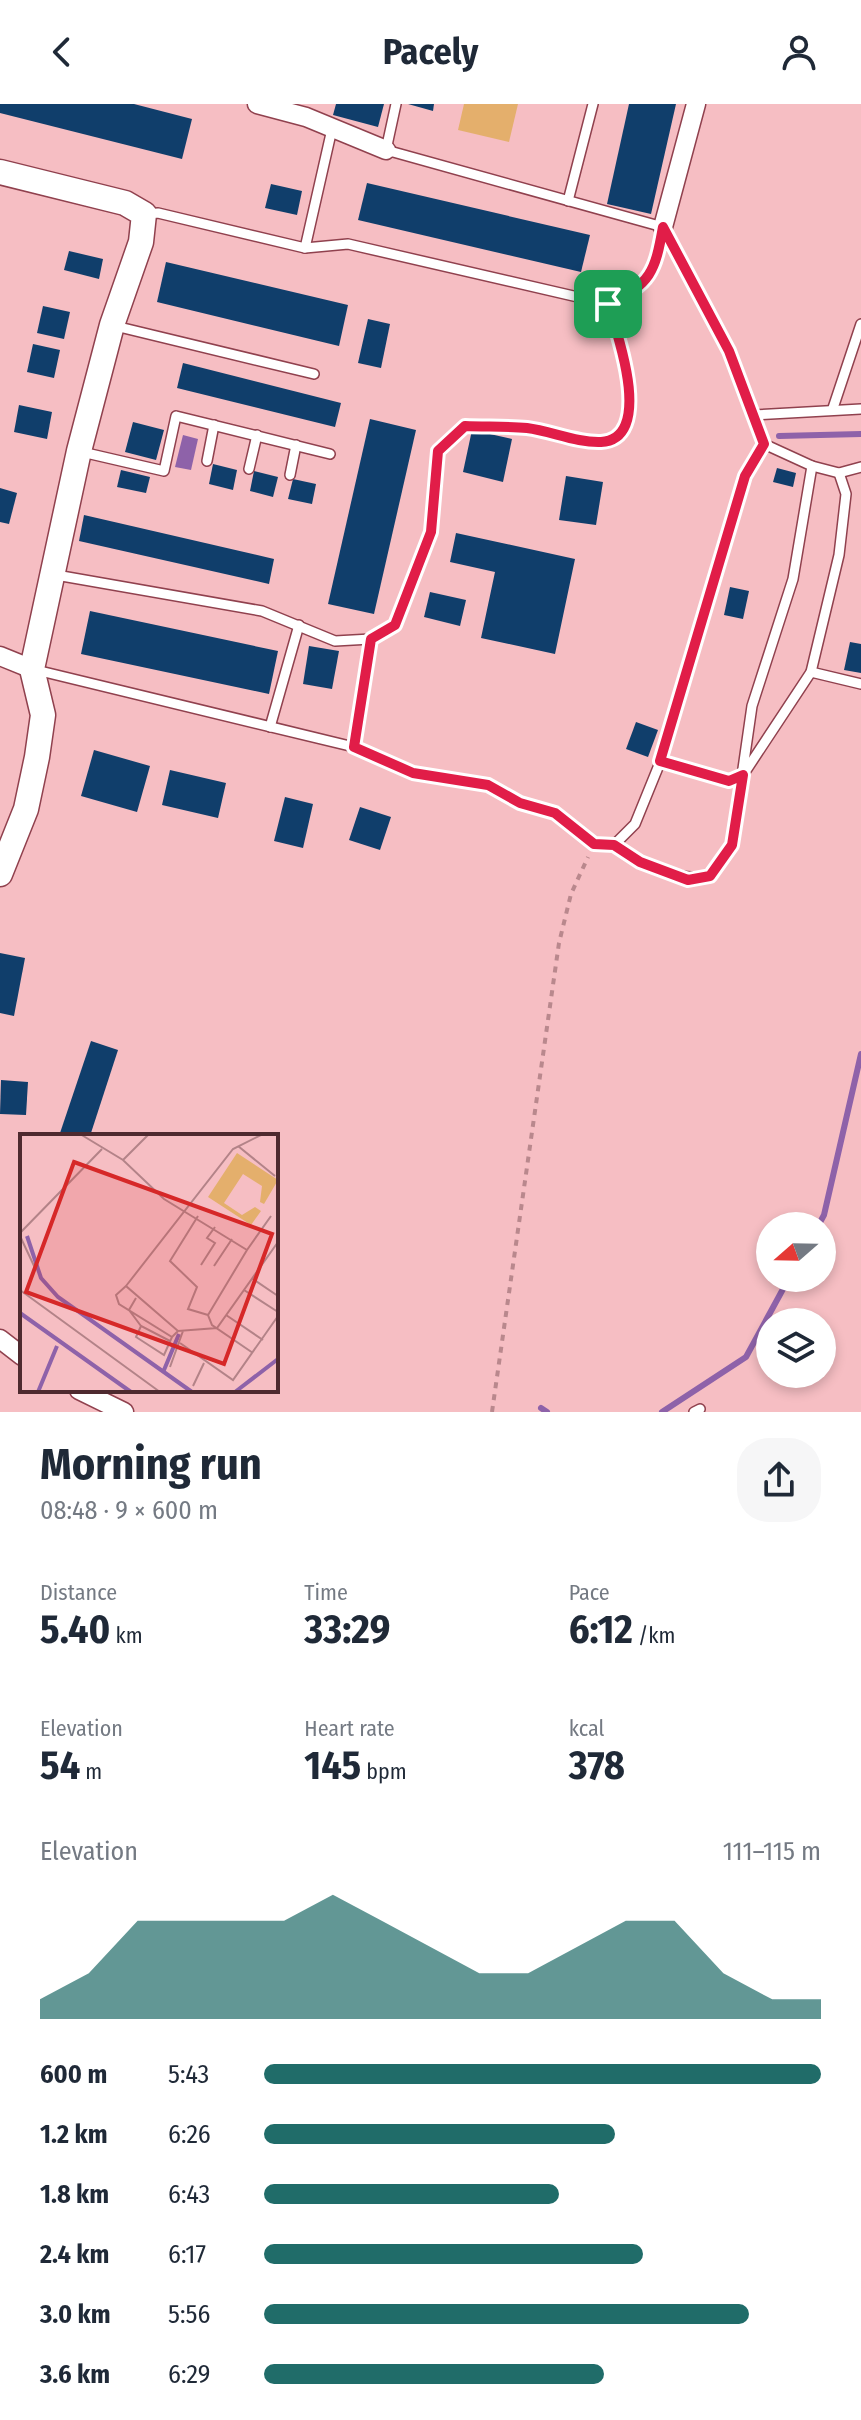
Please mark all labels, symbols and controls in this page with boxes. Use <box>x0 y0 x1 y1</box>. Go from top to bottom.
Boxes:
icon: back <box>40 30 84 74</box>
text: Pacely <box>383 30 478 74</box>
icon: person <box>777 30 821 74</box>
pin <box>574 270 642 338</box>
icon: arrive <box>586 282 630 326</box>
inset map <box>20 1134 278 1392</box>
north arrow <box>756 1212 836 1292</box>
map controls <box>756 1212 836 1388</box>
button: layers <box>756 1308 836 1388</box>
text: Morning run <box>40 1438 262 1491</box>
button: share <box>737 1438 821 1522</box>
text: 08:48 · 9 × 600 m <box>40 1495 218 1526</box>
text: Distance <box>40 1579 117 1606</box>
text: Time <box>304 1579 348 1606</box>
text: Pace <box>569 1579 610 1606</box>
text: 5.40 <box>40 1606 110 1654</box>
text: 33:29 <box>304 1606 390 1654</box>
text: 6:12 <box>569 1606 633 1654</box>
text: km <box>110 1622 143 1649</box>
text: /km <box>633 1622 675 1649</box>
text: Elevation <box>40 1715 123 1742</box>
text: Heart rate <box>304 1715 395 1742</box>
text: kcal <box>569 1715 604 1742</box>
text: 54 <box>40 1742 80 1790</box>
text: 145 <box>304 1742 361 1790</box>
text: 378 <box>569 1742 625 1790</box>
text: m <box>80 1758 102 1785</box>
text: bpm <box>361 1758 407 1785</box>
text: Elevation <box>40 1836 138 1867</box>
text: 111–115 m <box>723 1836 821 1867</box>
text: 600 m <box>40 2059 107 2090</box>
text: 5:43 <box>168 2059 209 2090</box>
text: 1.2 km <box>40 2119 107 2150</box>
text: 6:26 <box>168 2119 211 2150</box>
text: 1.8 km <box>40 2179 109 2210</box>
text: 6:43 <box>168 2179 210 2210</box>
text: 2.4 km <box>40 2239 109 2270</box>
text: 6:17 <box>168 2239 206 2270</box>
text: 3.0 km <box>40 2299 111 2330</box>
text: 5:56 <box>168 2299 210 2330</box>
text: 3.6 km <box>40 2359 110 2390</box>
text: 6:29 <box>168 2359 210 2390</box>

